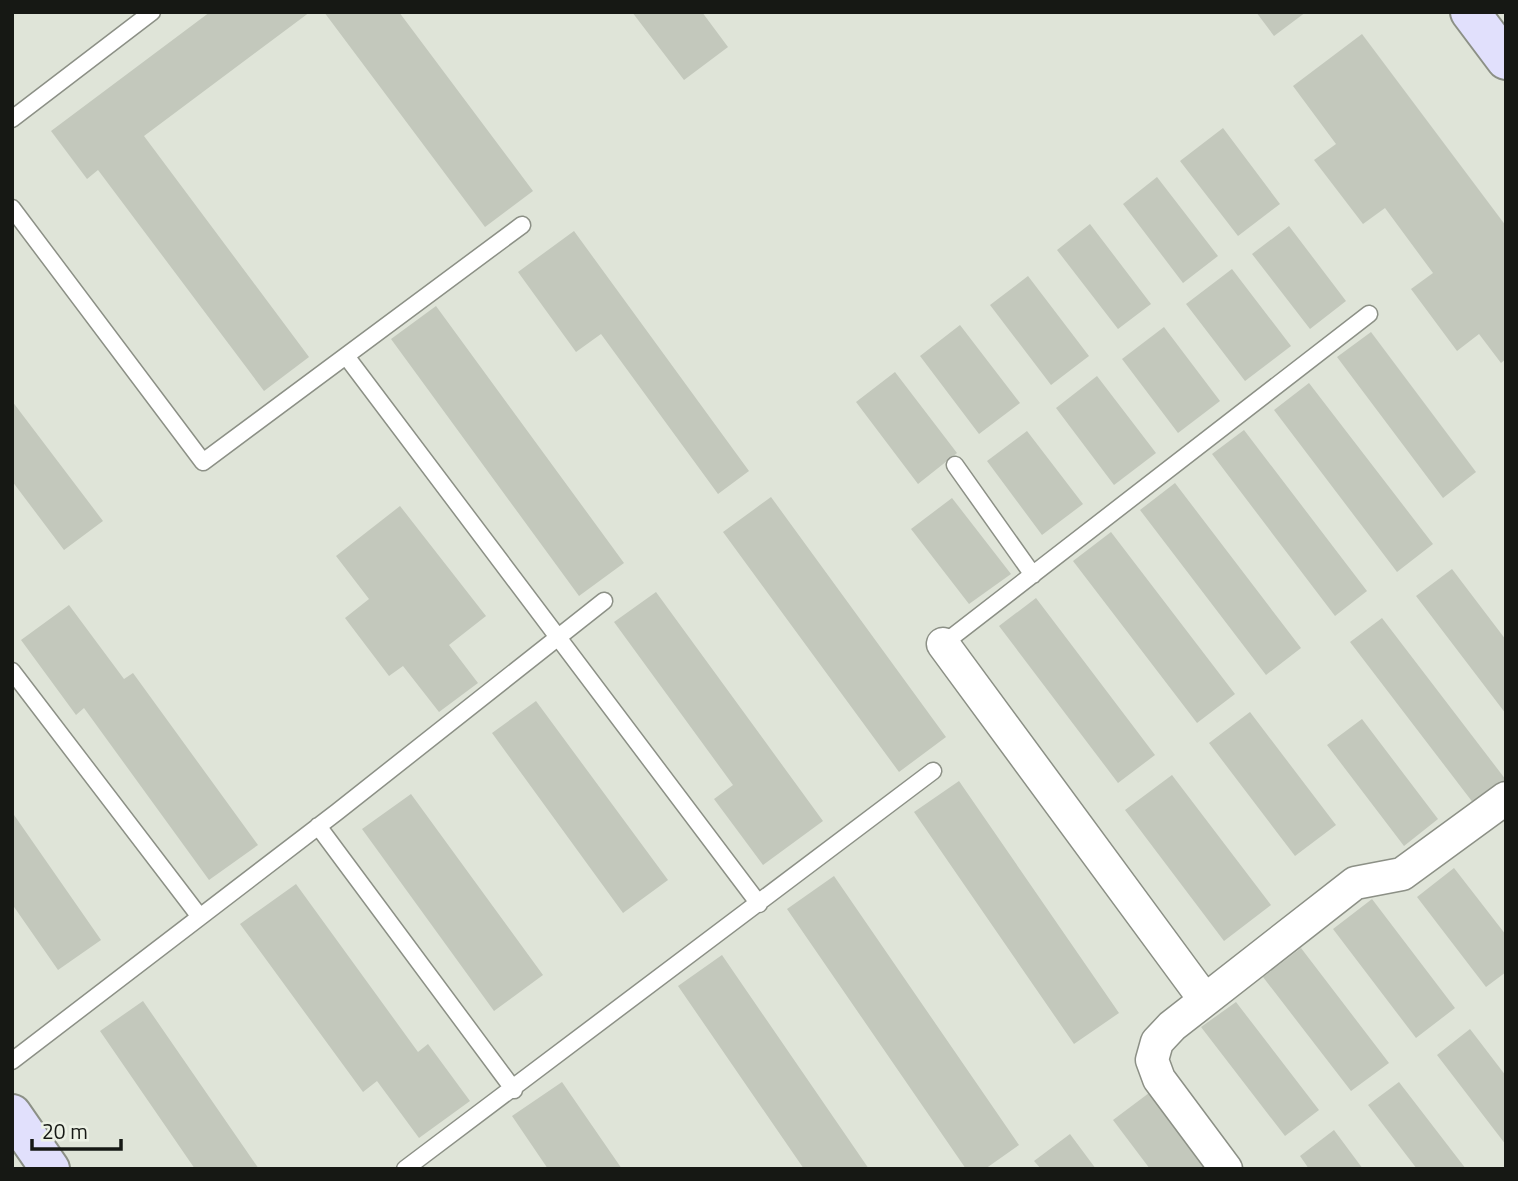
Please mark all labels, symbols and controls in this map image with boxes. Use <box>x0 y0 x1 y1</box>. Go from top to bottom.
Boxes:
scale bar <box>32 1108 121 1152</box>
text: 20 m <box>42 1115 88 1147</box>

